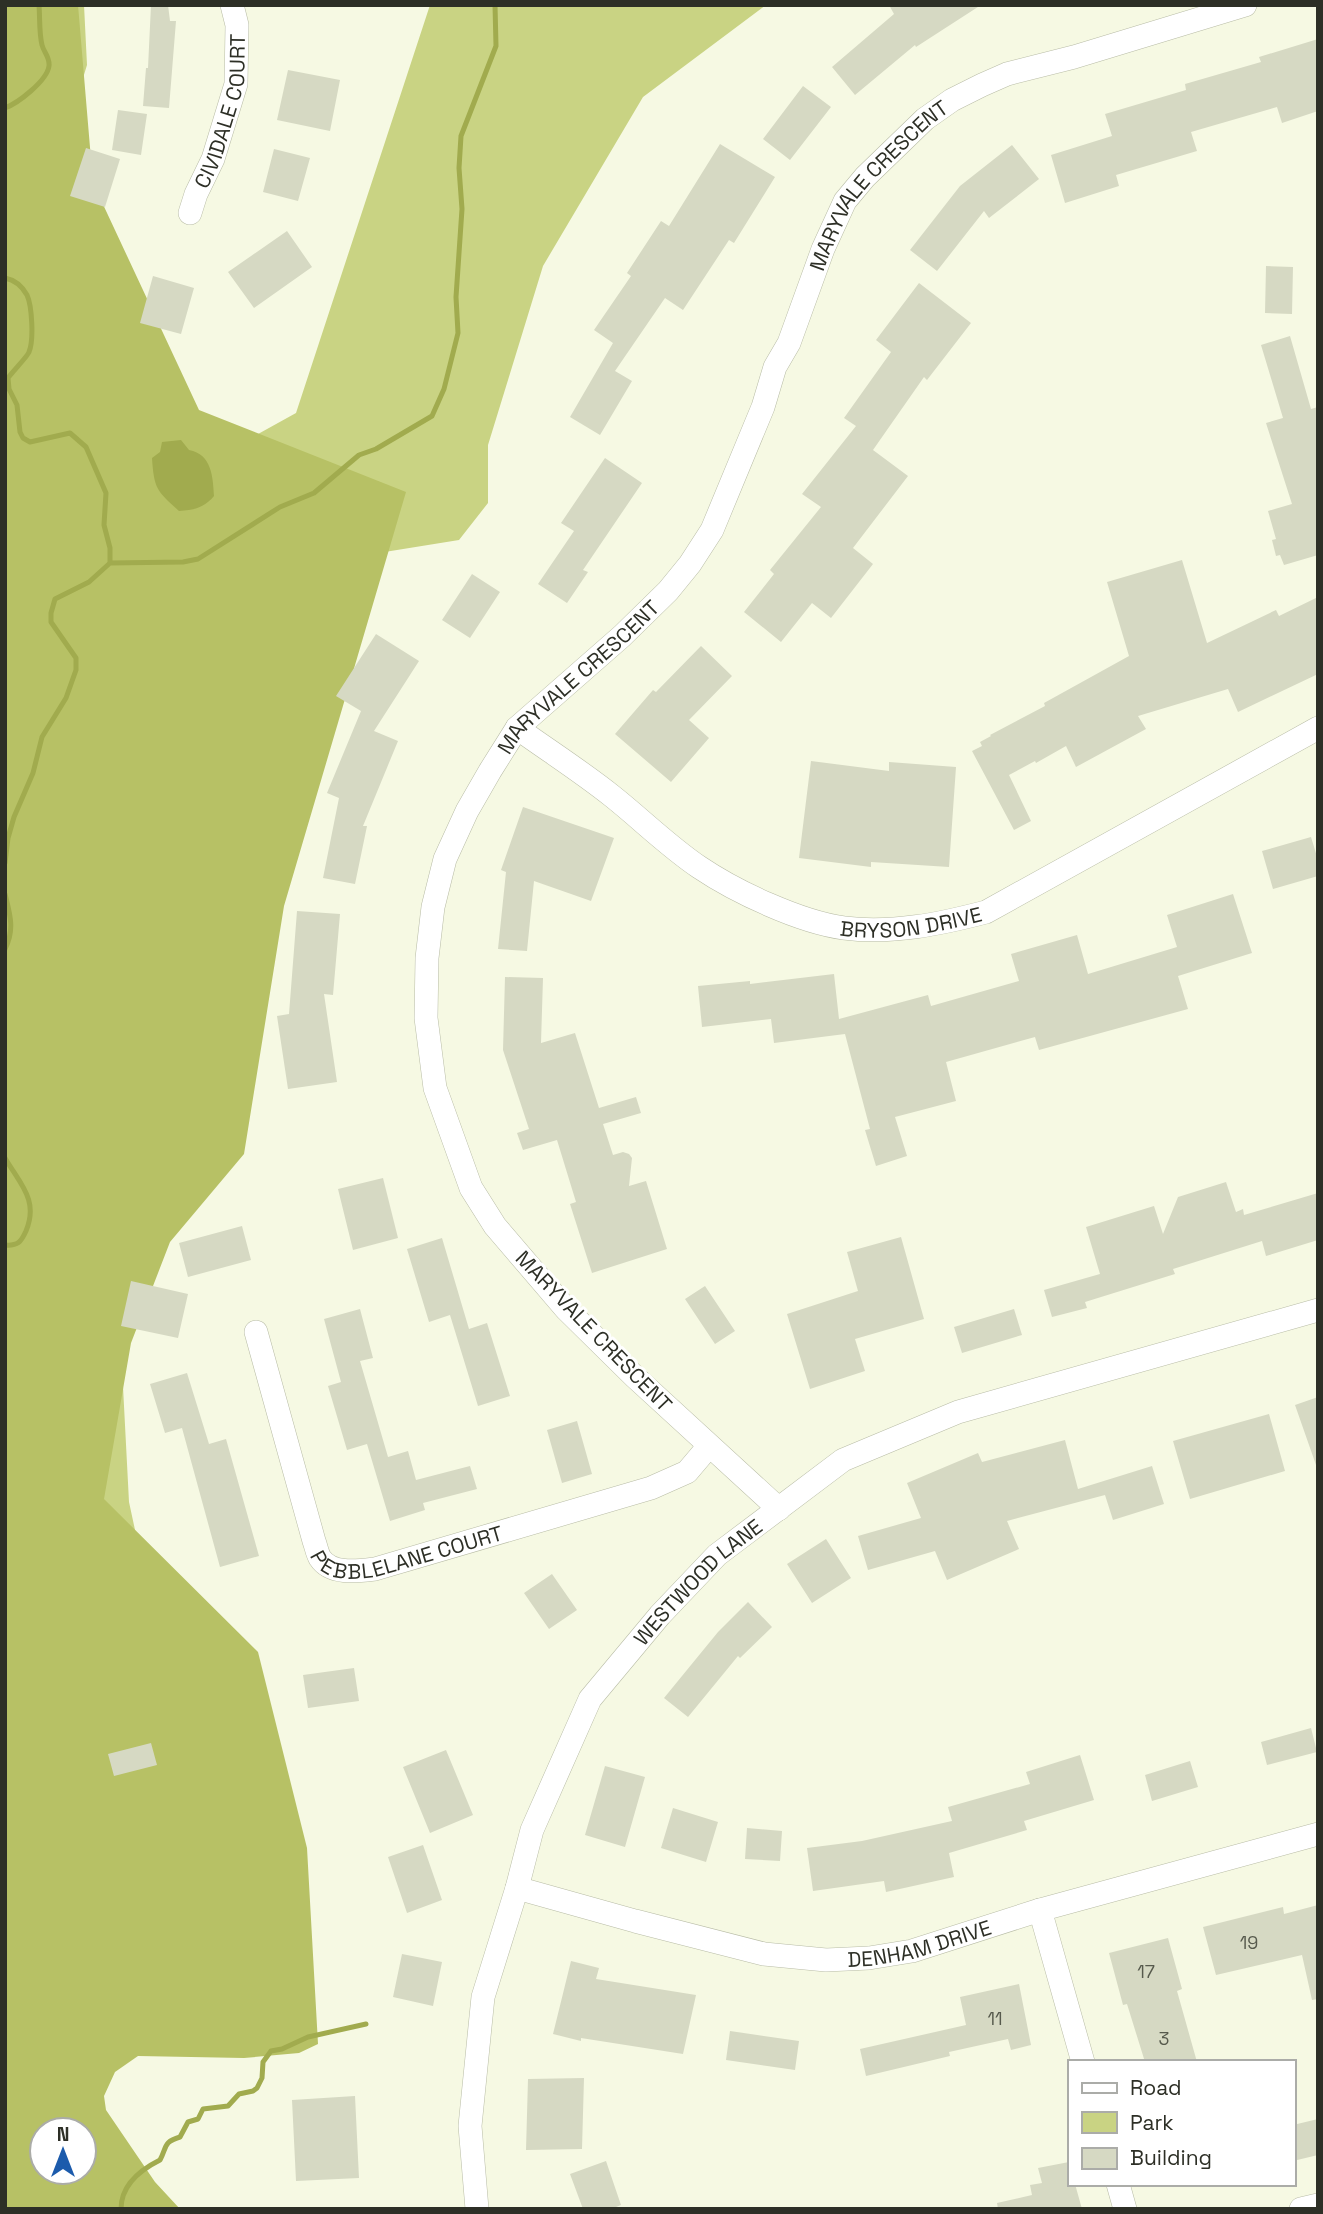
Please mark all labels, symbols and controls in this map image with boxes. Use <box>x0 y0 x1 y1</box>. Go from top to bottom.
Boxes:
street label: CIVIDALE COURT <box>188 33 250 192</box>
street label: MARYVALE CRESCENT <box>803 94 953 274</box>
street label: MARYVALE CRESCENT <box>491 594 665 759</box>
street label: BRYSON DRIVE <box>839 900 985 943</box>
street label: MARYVALE CRESCENT <box>510 1245 678 1417</box>
street label: WESTWOOD LANE <box>627 1512 767 1650</box>
street label: PEBBLELANE COURT <box>305 1519 506 1585</box>
street label: DENHAM DRIVE <box>847 1913 994 1972</box>
house number: 19 <box>1240 1931 1258 1954</box>
house number: 17 <box>1137 1960 1155 1983</box>
house number: 11 <box>987 2007 1003 2030</box>
house number: 3 <box>1159 2027 1169 2050</box>
legend <box>1068 2060 1295 2186</box>
text: Road <box>1130 2074 1182 2101</box>
text: Park <box>1130 2109 1174 2136</box>
north arrow <box>28 2116 98 2186</box>
text: N <box>57 2122 69 2147</box>
text: Building <box>1130 2144 1212 2171</box>

